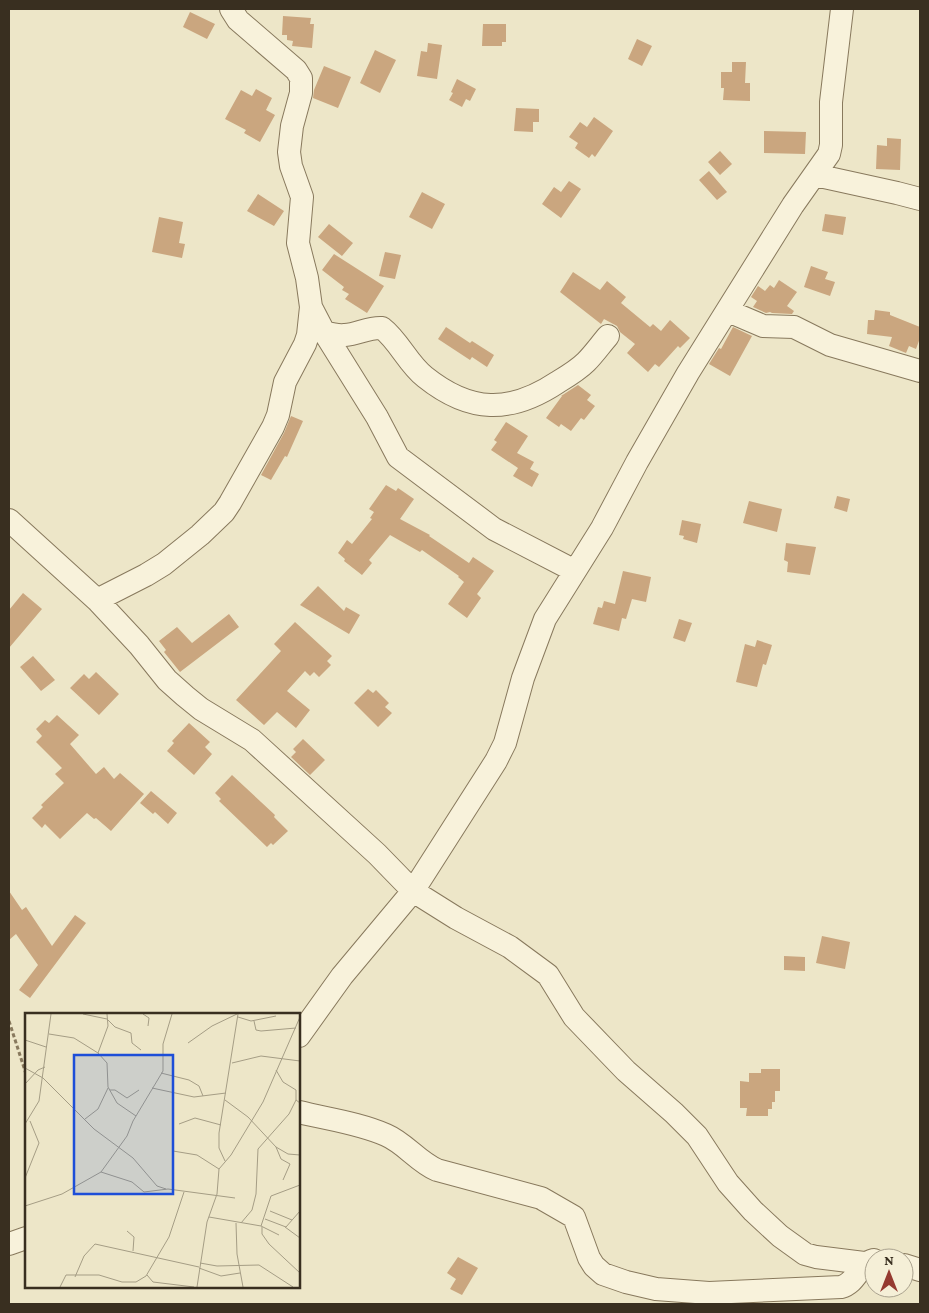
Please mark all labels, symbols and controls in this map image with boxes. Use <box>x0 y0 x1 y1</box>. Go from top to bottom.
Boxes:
inset map <box>25 1013 300 1288</box>
north arrow <box>864 1248 914 1298</box>
text: N <box>884 1252 894 1268</box>

